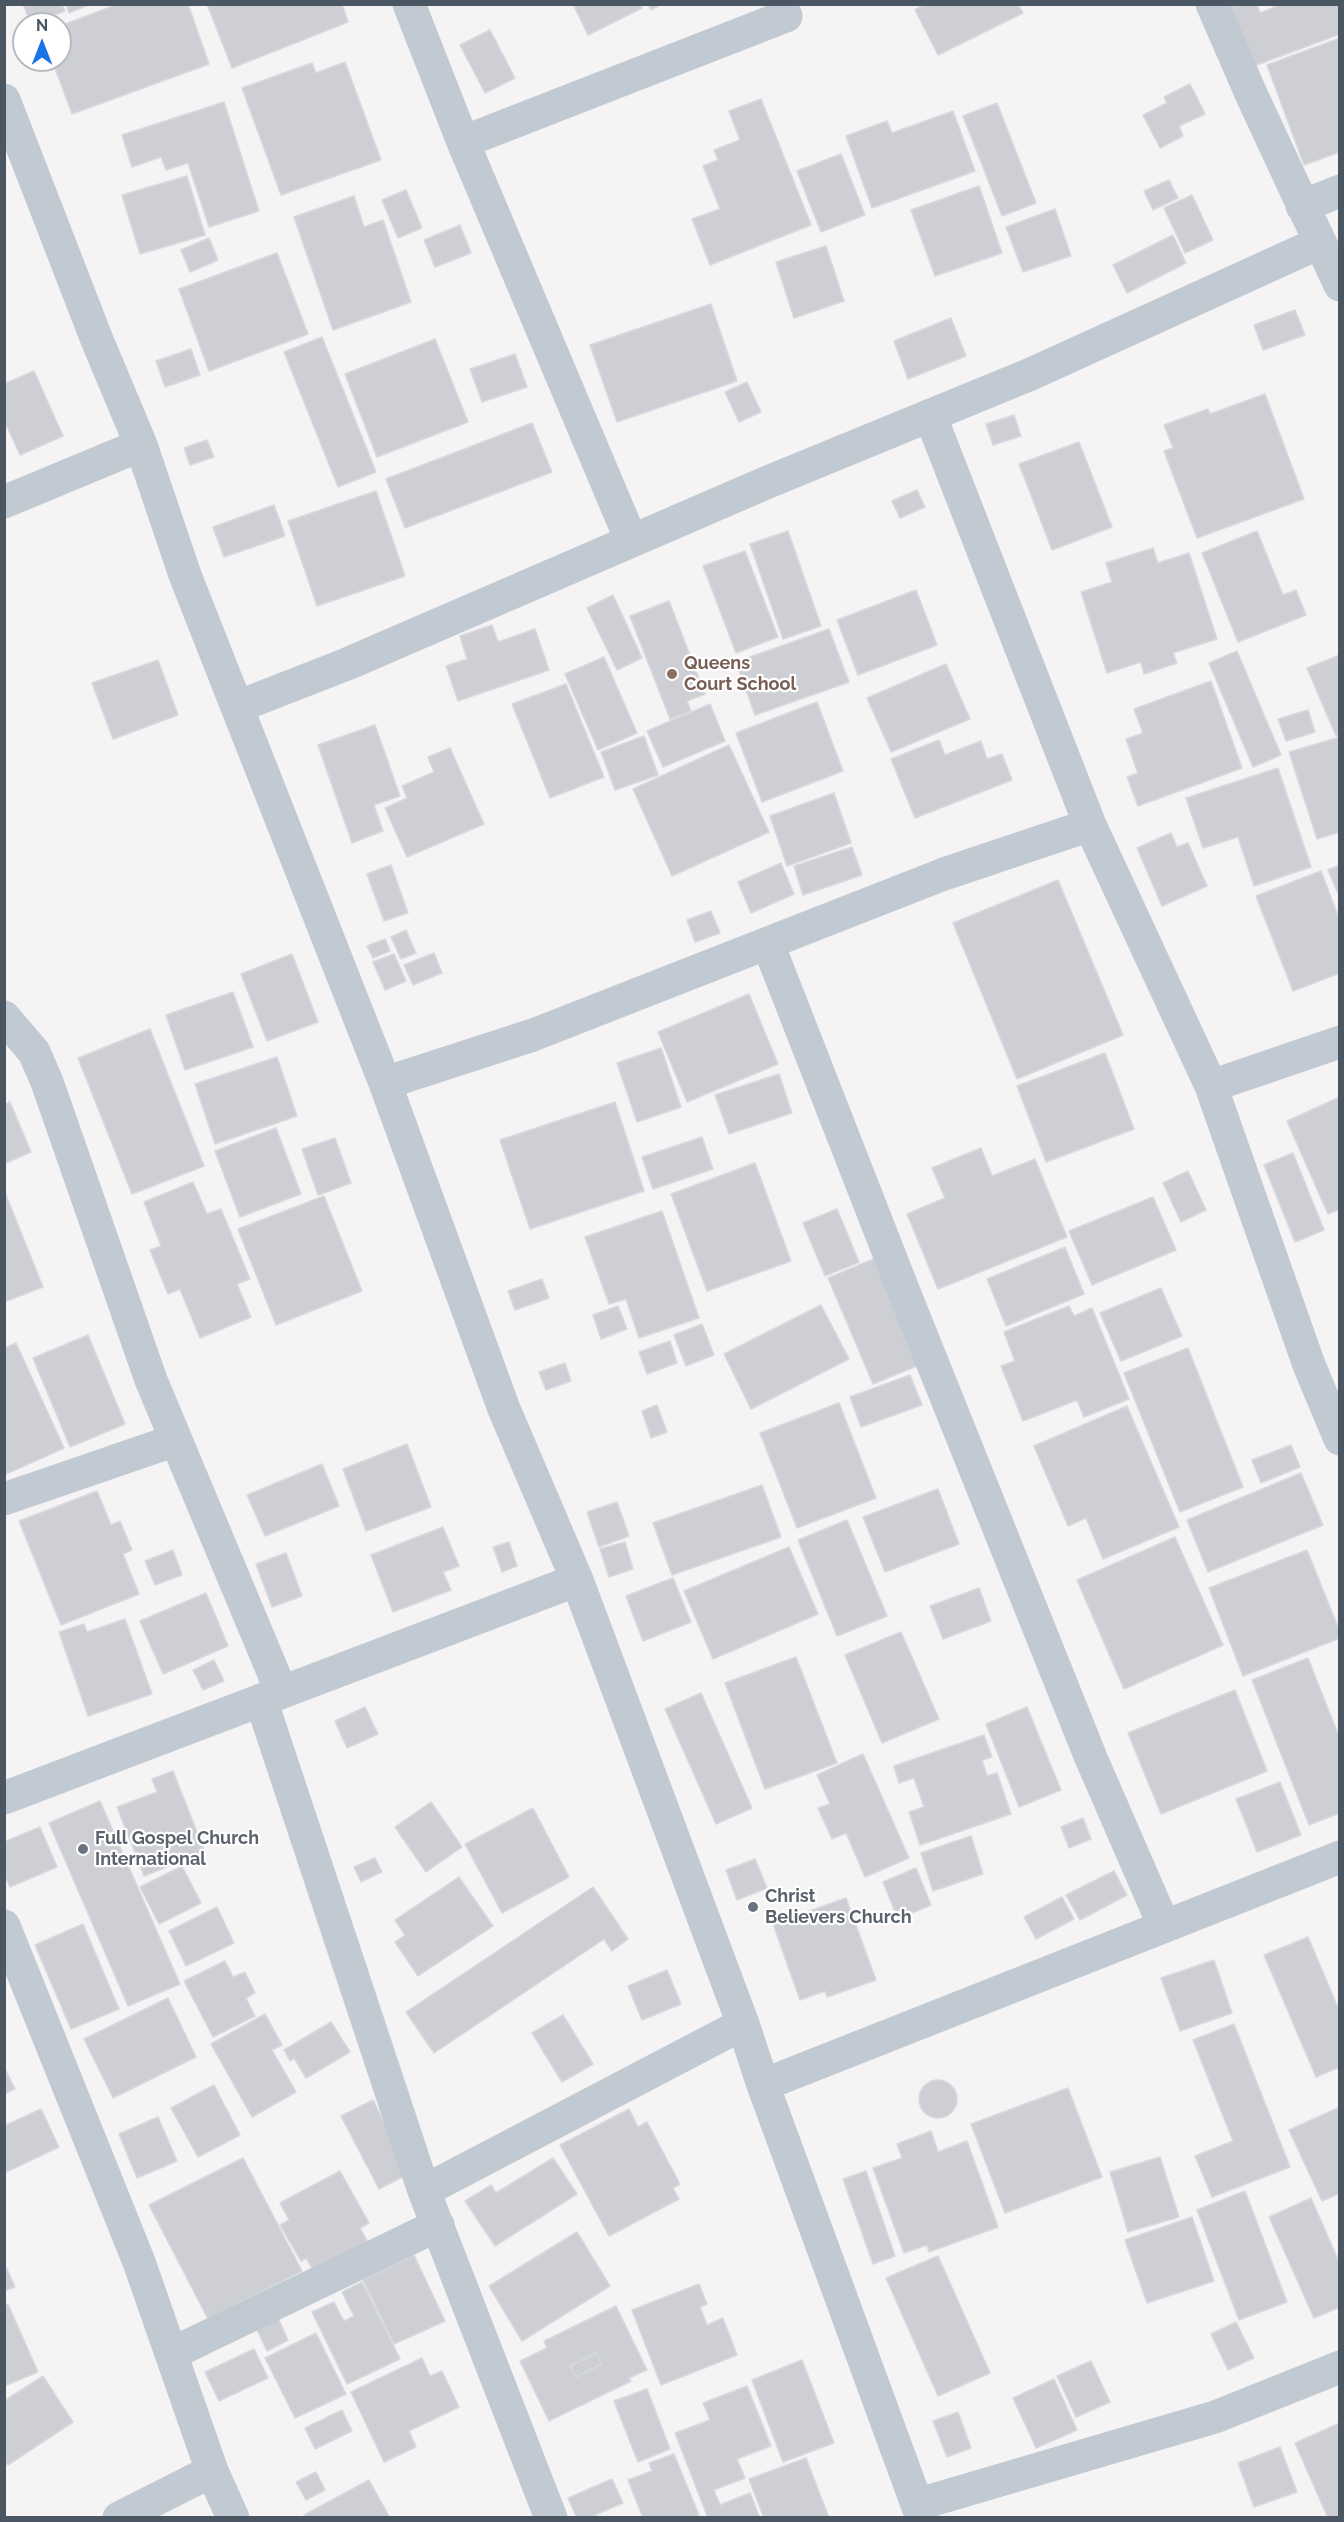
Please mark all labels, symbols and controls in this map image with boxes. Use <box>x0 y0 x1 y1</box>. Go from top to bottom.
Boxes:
north arrow <box>12 12 72 72</box>
text: N <box>36 16 48 35</box>
place label: Queens Court School <box>684 653 796 696</box>
marker: Queens Court School <box>665 667 679 681</box>
place label: Full Gospel Church International <box>95 1828 259 1870</box>
marker: Full Gospel Church International <box>76 1842 90 1856</box>
place label: Christ Believers Church <box>765 1886 912 1928</box>
marker: Christ Believers Church <box>746 1900 760 1914</box>

